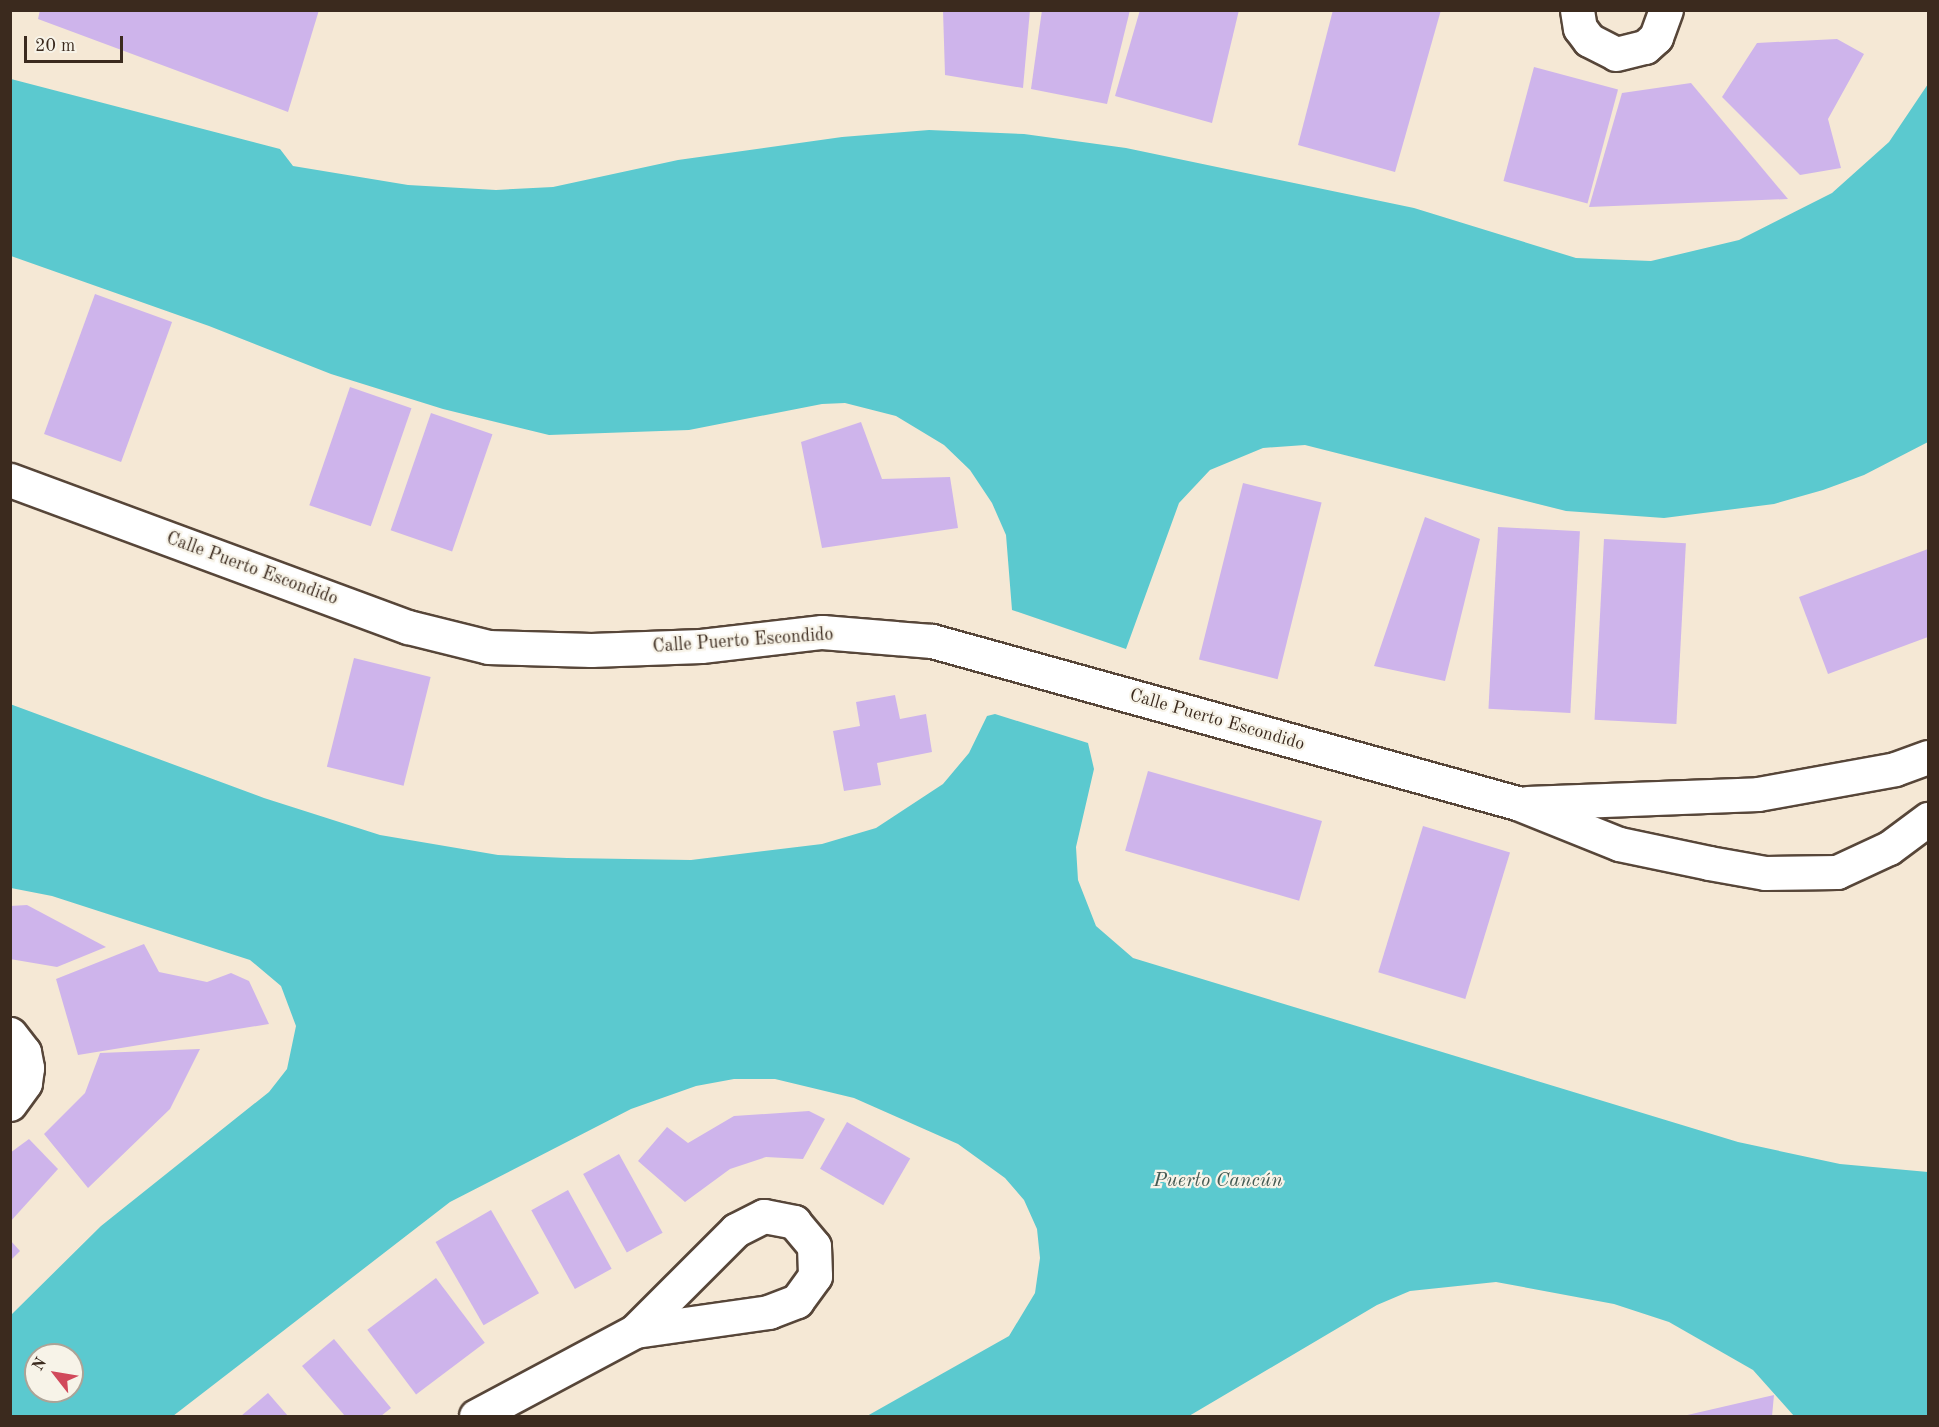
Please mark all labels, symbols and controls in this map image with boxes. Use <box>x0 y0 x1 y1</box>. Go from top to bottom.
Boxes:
scale bar <box>27 24 126 62</box>
text: 20 m <box>35 37 75 55</box>
street label: Calle Puerto Escondido <box>163 528 341 610</box>
street label: Calle Puerto Escondido <box>652 624 834 658</box>
street label: Calle Puerto Escondido <box>1127 685 1307 755</box>
water label: Puerto Cancún <box>1153 1169 1283 1193</box>
north arrow <box>24 1343 84 1403</box>
text: N <box>30 1355 50 1374</box>

